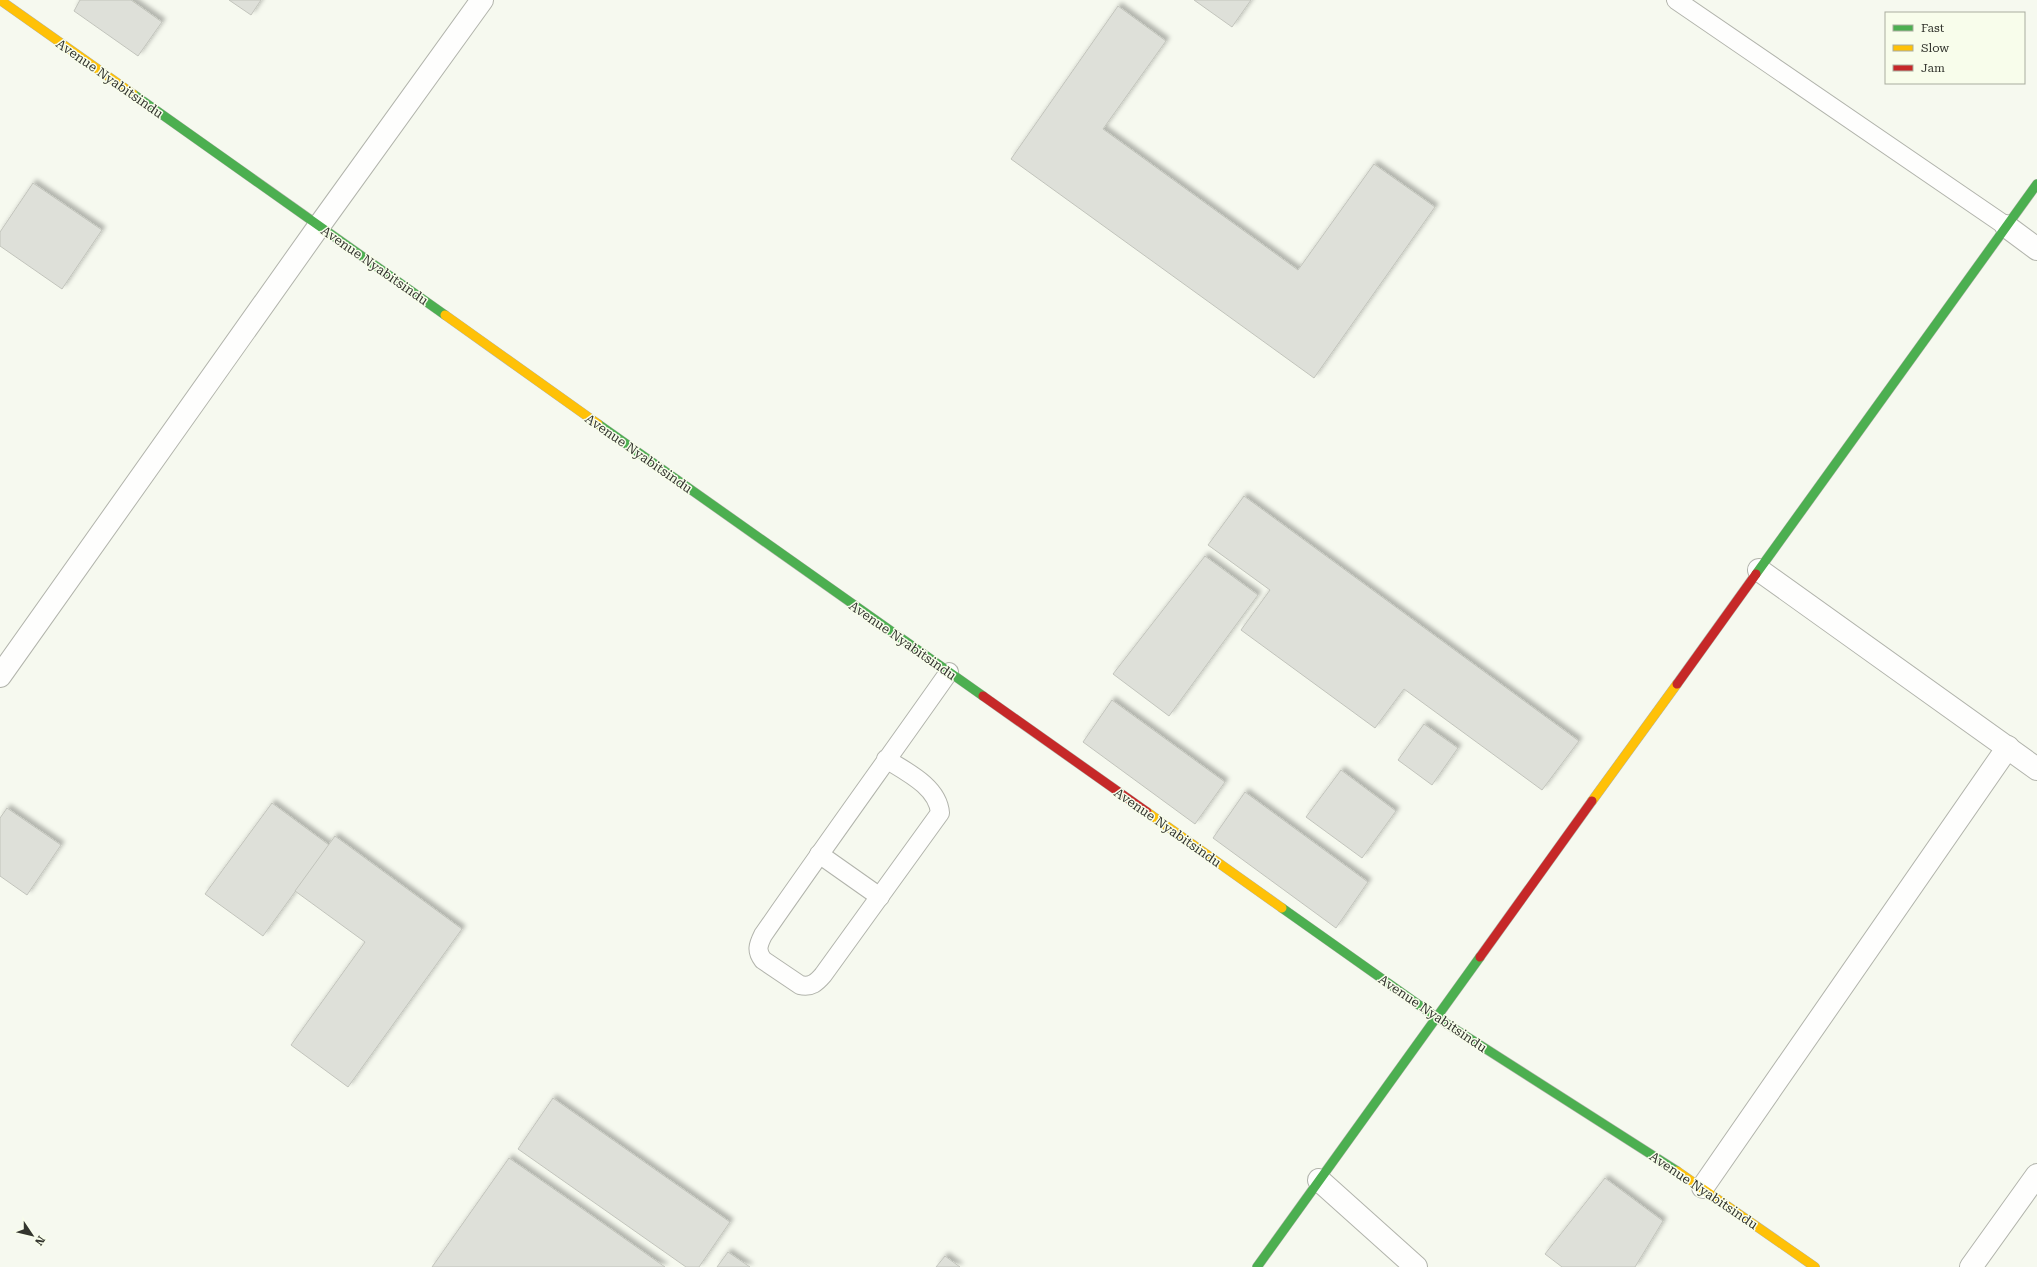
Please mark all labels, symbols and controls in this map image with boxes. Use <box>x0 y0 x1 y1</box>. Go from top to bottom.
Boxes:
legend <box>1885 12 2025 84</box>
text: Fast <box>1921 21 1945 35</box>
street label: Avenue Nyabitsindu <box>53 36 166 121</box>
text: Slow <box>1921 41 1949 55</box>
text: Jam <box>1921 61 1945 75</box>
street label: Avenue Nyabitsindu <box>318 223 431 308</box>
street label: Avenue Nyabitsindu <box>582 411 695 496</box>
street label: Avenue Nyabitsindu <box>846 598 959 683</box>
street label: Avenue Nyabitsindu <box>1111 785 1224 870</box>
street label: Avenue Nyabitsindu <box>1376 972 1490 1055</box>
street label: Avenue Nyabitsindu <box>1647 1149 1761 1232</box>
north arrow <box>12 1215 52 1255</box>
text: N <box>32 1233 48 1248</box>

